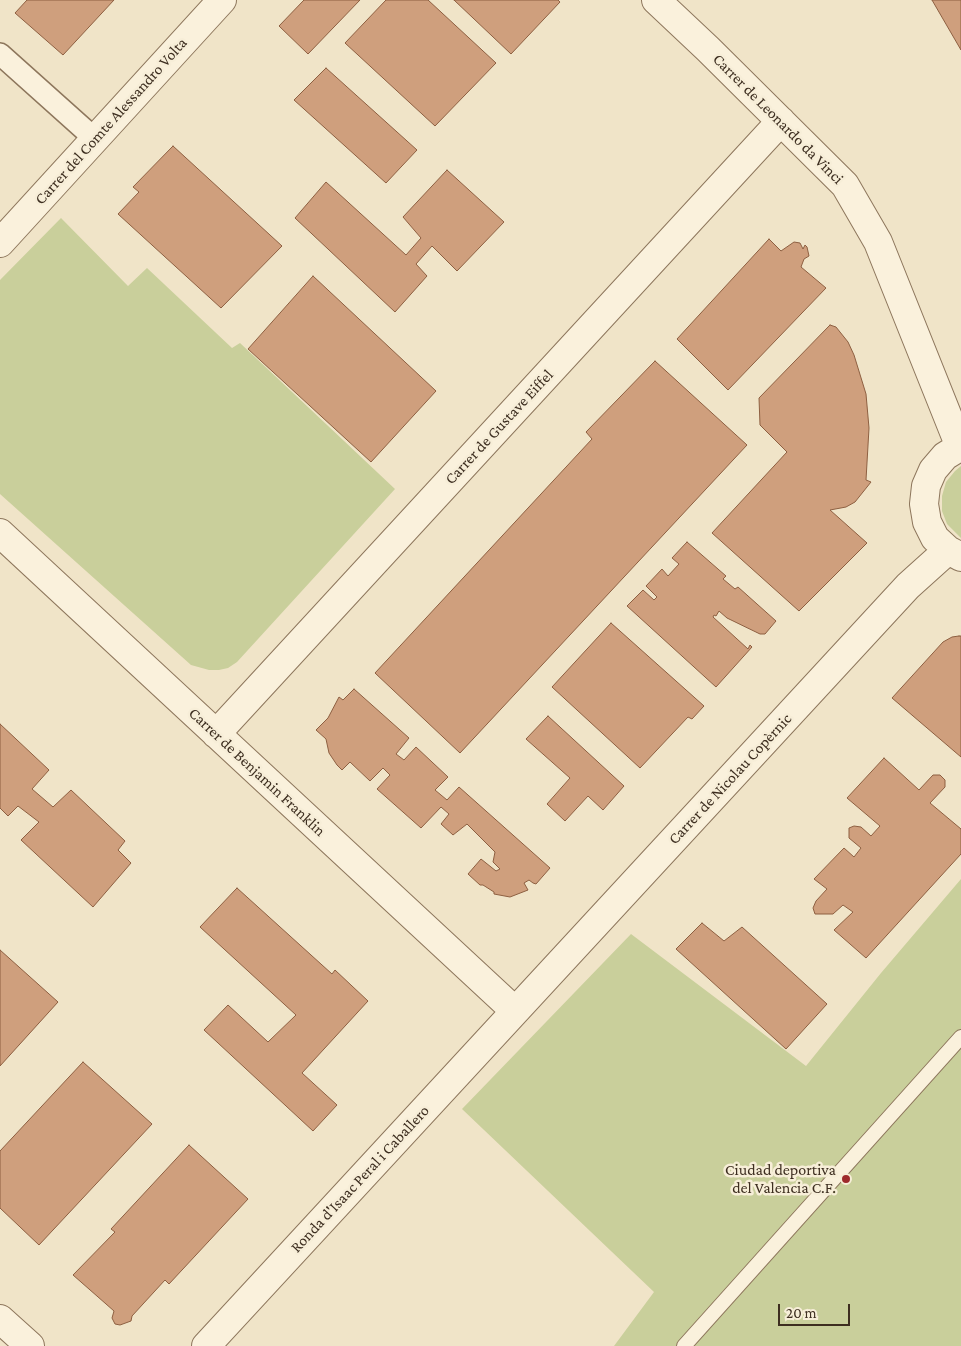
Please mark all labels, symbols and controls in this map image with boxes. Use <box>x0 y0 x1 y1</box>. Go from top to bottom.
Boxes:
street label: Carrer del Comte Alessandro Volta <box>31 33 191 209</box>
street label: Carrer de Leonardo da Vinci <box>709 50 847 188</box>
street label: Carrer de Gustave Eiffel <box>441 366 557 488</box>
street label: Carrer de Benjamin Franklin <box>185 704 329 840</box>
street label: Carrer de Nicolau Copèrnic <box>664 710 796 848</box>
street label: Ronda d'Isaac Peral i Caballero <box>287 1101 433 1257</box>
place label: Ciudad deportiva del Valencia C.F. <box>725 1160 836 1198</box>
marker: Ciudad deportiva del Valencia C.F. <box>840 1173 852 1185</box>
scale bar <box>781 1294 854 1326</box>
text: 20 m <box>786 1305 817 1321</box>

